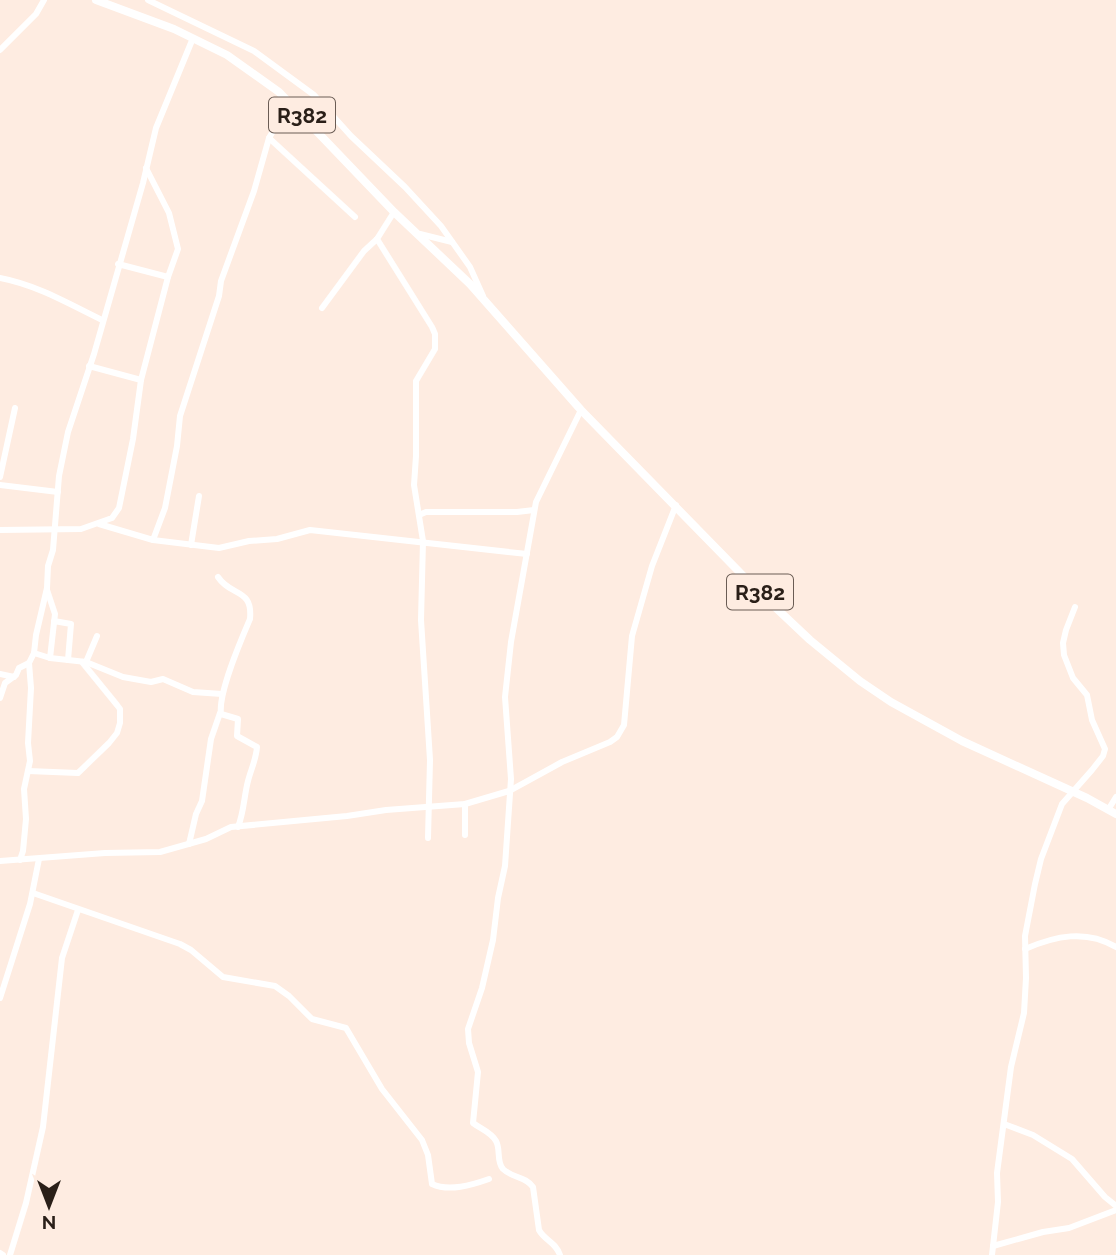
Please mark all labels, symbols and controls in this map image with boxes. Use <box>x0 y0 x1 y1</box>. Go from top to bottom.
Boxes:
road number: R382 <box>269 97 335 132</box>
road number: R382 <box>727 574 793 610</box>
north arrow <box>14 1171 84 1241</box>
text: N <box>42 1212 56 1234</box>

